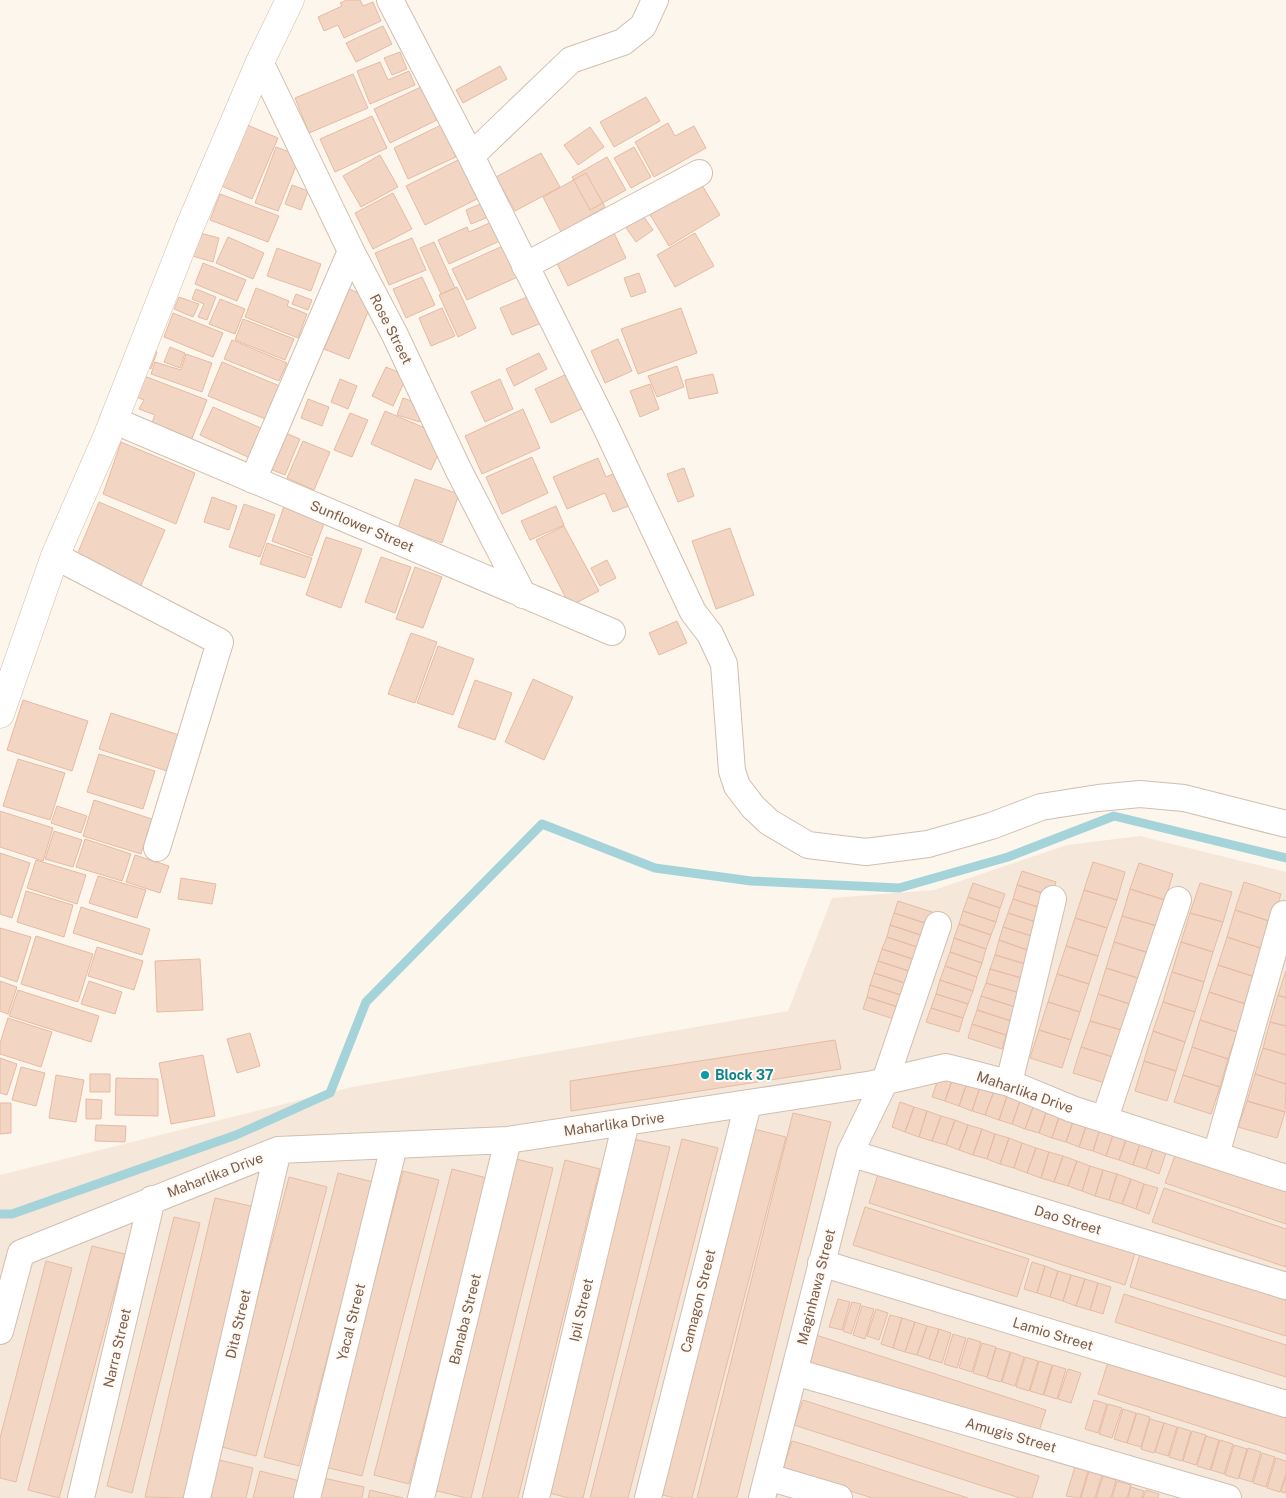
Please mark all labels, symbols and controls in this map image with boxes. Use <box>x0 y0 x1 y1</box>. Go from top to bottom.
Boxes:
street label: Rose Street <box>367 291 415 367</box>
street label: Sunflower Street <box>308 497 416 555</box>
place label: Block 37 <box>715 1067 774 1083</box>
street label: Maharlika Drive <box>974 1068 1076 1116</box>
marker: Block 37 <box>699 1069 711 1081</box>
street label: Maharlika Drive <box>563 1109 665 1139</box>
street label: Maharlika Drive <box>165 1149 265 1201</box>
street label: Dao Street <box>1032 1202 1104 1238</box>
street label: Maginhawa Street <box>794 1227 838 1347</box>
street label: Camagon Street <box>677 1248 719 1354</box>
street label: Banaba Street <box>446 1272 484 1366</box>
street label: Ipil Street <box>566 1277 596 1343</box>
street label: Yacal Street <box>334 1282 368 1362</box>
street label: Dita Street <box>222 1288 254 1360</box>
street label: Narra Street <box>100 1307 134 1389</box>
street label: Lamio Street <box>1011 1314 1095 1354</box>
street label: Amugis Street <box>964 1414 1058 1456</box>

